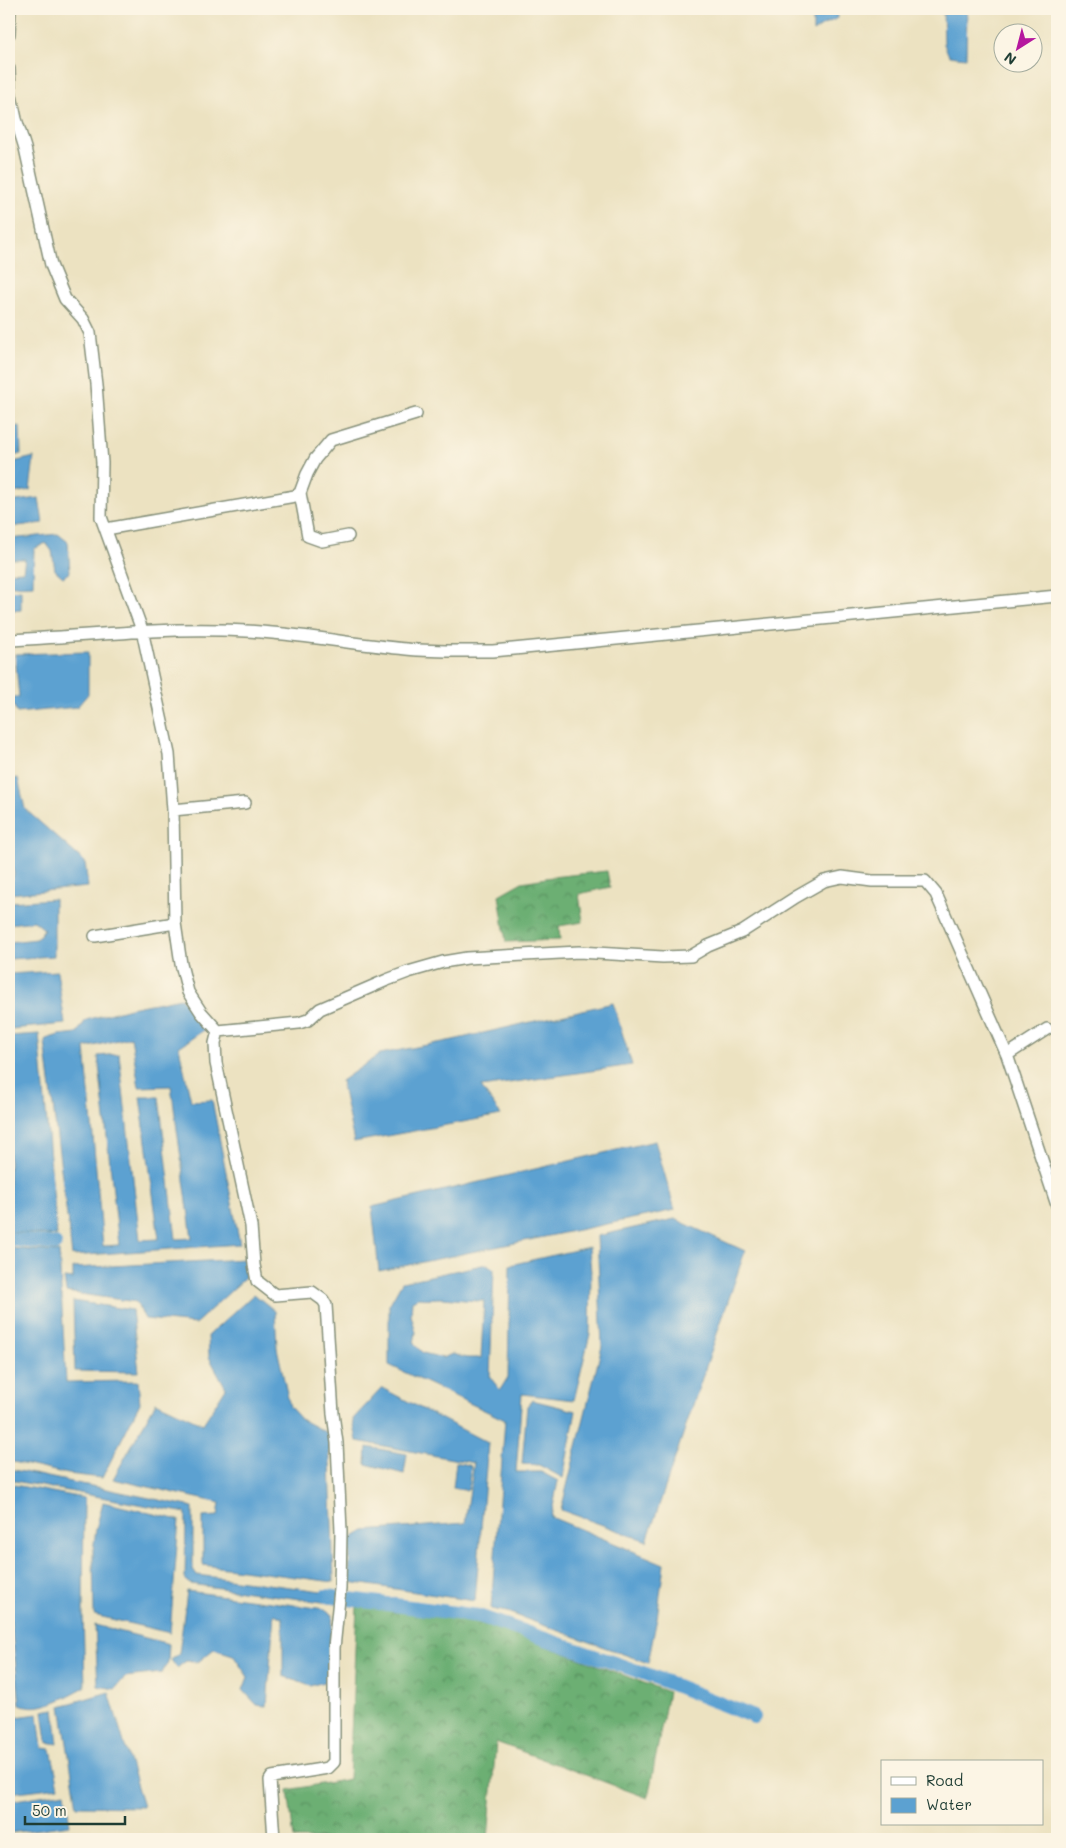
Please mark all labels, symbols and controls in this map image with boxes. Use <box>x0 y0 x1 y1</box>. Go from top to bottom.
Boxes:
north arrow <box>994 22 1044 72</box>
text: N <box>1000 48 1020 70</box>
legend <box>881 1760 1044 1826</box>
text: Road <box>926 1770 963 1790</box>
scale bar <box>25 1793 125 1825</box>
text: Water <box>926 1794 972 1814</box>
text: 50 m <box>32 1800 67 1820</box>

